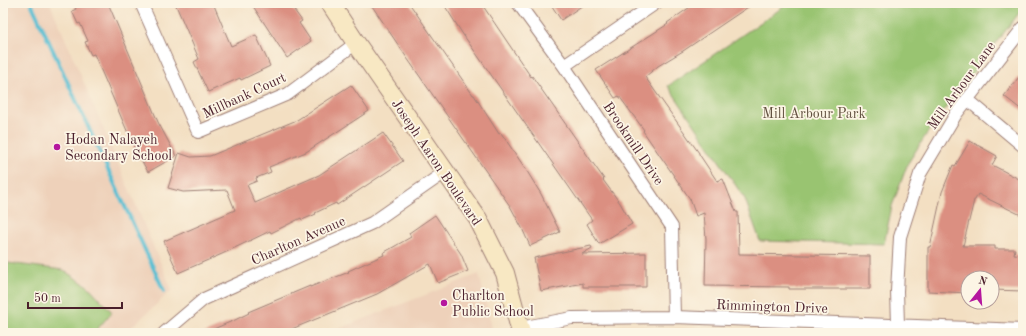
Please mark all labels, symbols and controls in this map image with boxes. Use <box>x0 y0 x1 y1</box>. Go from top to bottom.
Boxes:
street label: Mill Arbour Lane <box>925 39 998 132</box>
street label: Millbank Court <box>201 70 288 121</box>
street label: Joseph Aaron Boulevard <box>389 97 484 228</box>
street label: Brookmill Drive <box>600 100 666 188</box>
park label: Mill Arbour Park <box>762 107 866 121</box>
place label: Hodan Nalayeh Secondary School <box>65 133 172 163</box>
marker: Hodan Nalayeh Secondary School <box>52 142 62 152</box>
street label: Charlton Avenue <box>249 214 347 268</box>
north arrow <box>960 270 1000 310</box>
text: N <box>977 275 989 289</box>
scale bar <box>28 284 122 310</box>
place label: Charlton Public School <box>452 289 534 319</box>
text: 50 m <box>34 292 61 305</box>
marker: Charlton Public School <box>439 298 449 308</box>
street label: Rimmington Drive <box>716 298 828 316</box>

